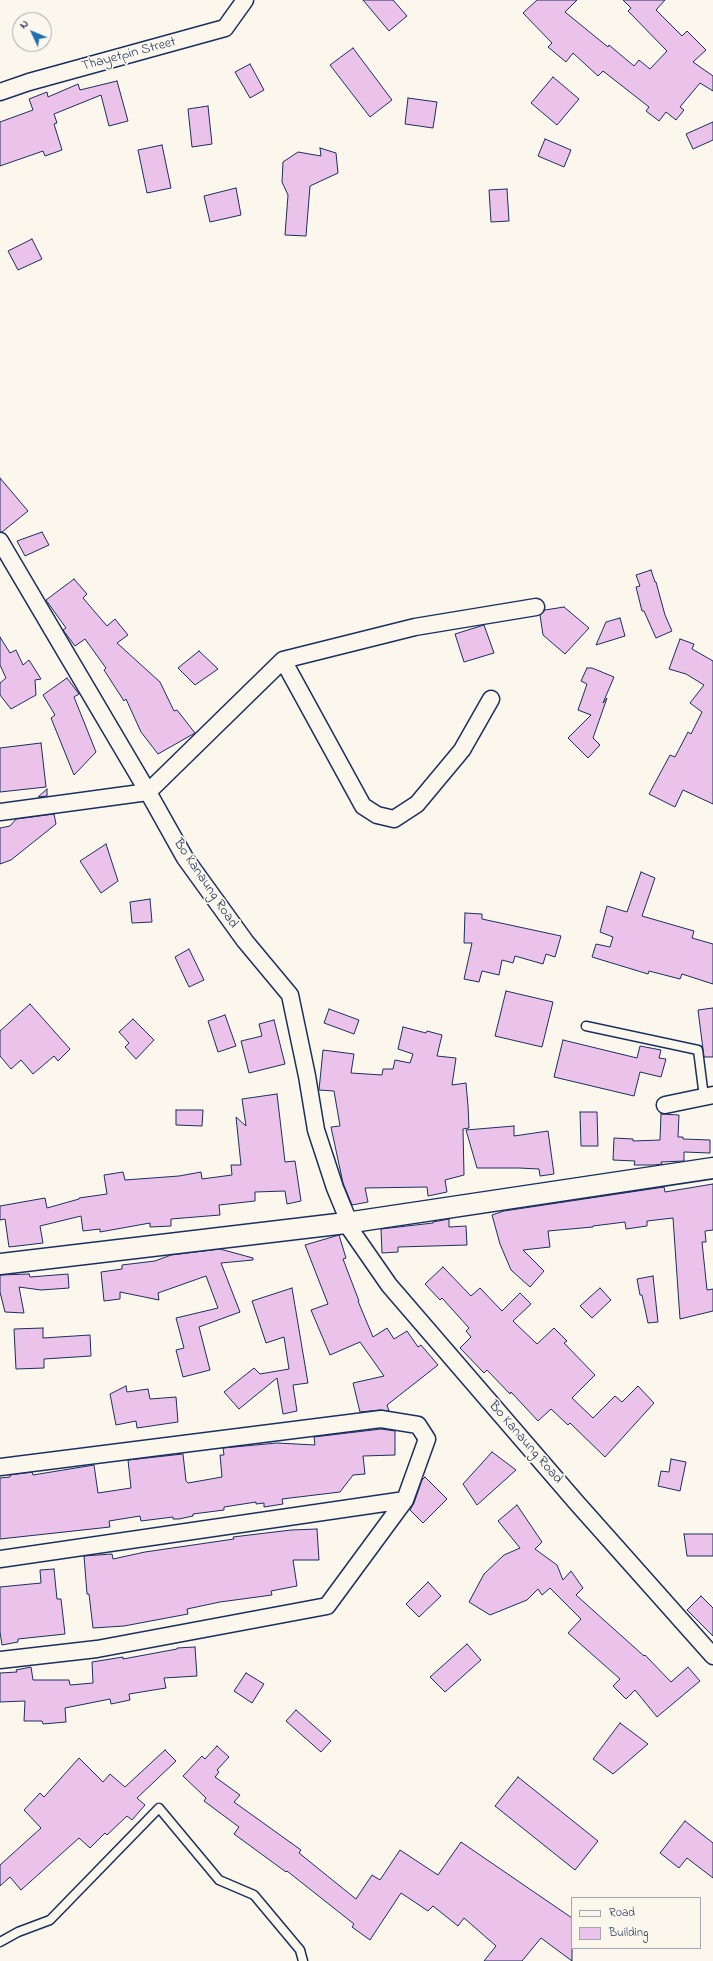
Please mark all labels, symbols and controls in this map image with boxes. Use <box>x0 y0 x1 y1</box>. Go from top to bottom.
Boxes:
north arrow <box>12 12 52 52</box>
text: N <box>16 16 32 33</box>
street label: Thayetpin Street <box>80 34 178 76</box>
street label: Bo Kanaung Road <box>169 836 241 932</box>
street label: Bo Kanaung Road <box>485 1398 565 1488</box>
legend <box>571 1897 701 1949</box>
text: Road <box>609 1904 635 1922</box>
text: Building <box>609 1924 648 1942</box>

